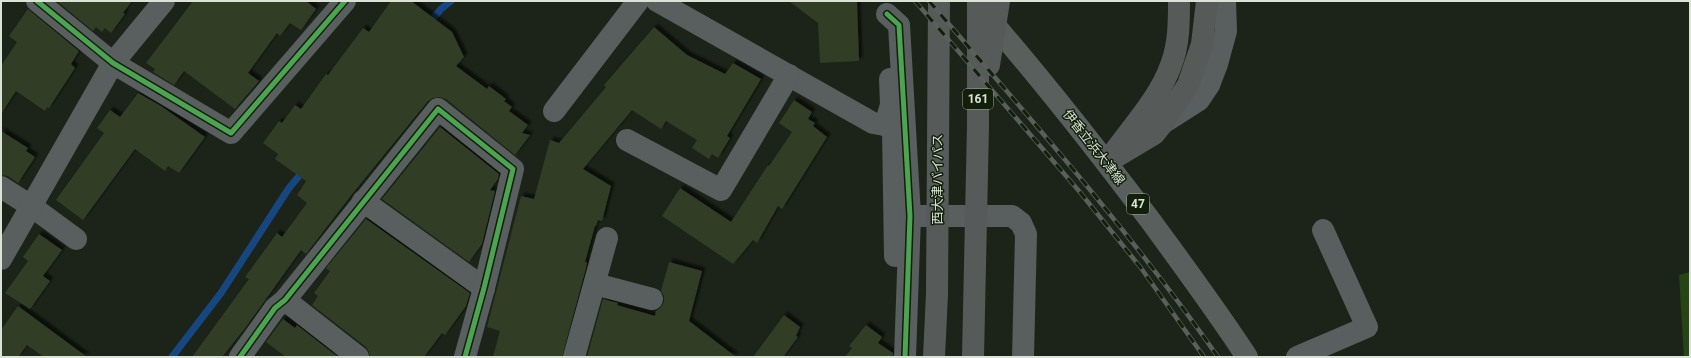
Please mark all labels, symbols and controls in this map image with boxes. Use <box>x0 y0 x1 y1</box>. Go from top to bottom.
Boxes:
road number: 161 <box>963 89 993 109</box>
street label: 伊香立浜大津線 <box>1060 107 1128 187</box>
street label: 西大津バイパス <box>930 134 945 224</box>
road number: 47 <box>1127 194 1149 214</box>

